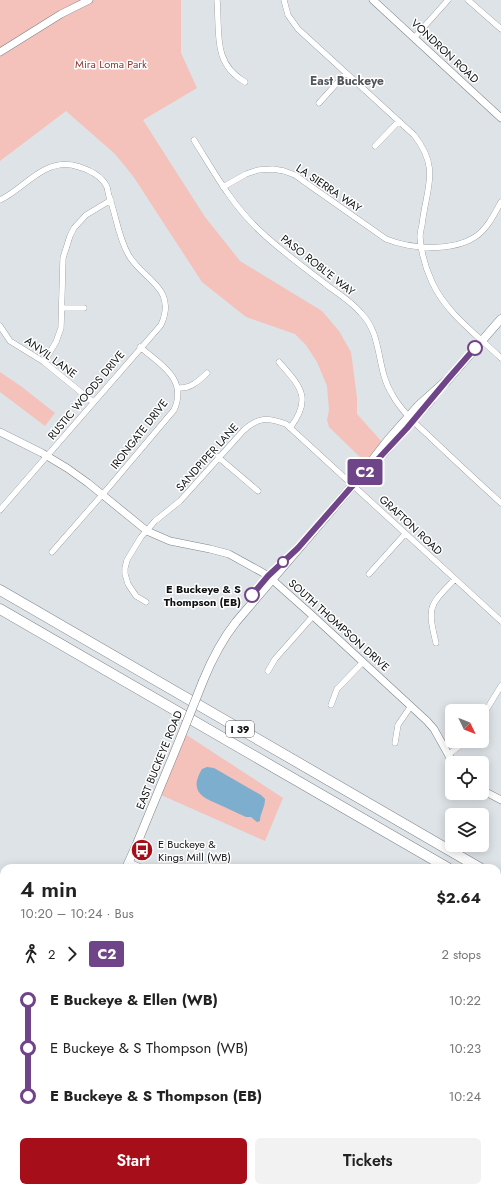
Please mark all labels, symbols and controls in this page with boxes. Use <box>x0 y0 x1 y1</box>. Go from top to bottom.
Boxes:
street label: VONDRON ROAD <box>407 15 483 87</box>
park label: Mira Loma Park <box>75 56 147 72</box>
district label: East Buckeye <box>310 72 384 90</box>
street label: LA SIERRA WAY <box>293 160 366 216</box>
street label: PASO ROBL'E WAY <box>277 231 359 300</box>
street label: ANVIL LANE <box>22 333 80 381</box>
unlabelled marker <box>467 340 483 356</box>
street label: RUSTIC WOODS DRIVE <box>44 347 128 443</box>
street label: IRONGATE DRIVE <box>107 396 171 472</box>
street label: SANDPIPER LANE <box>172 419 242 495</box>
line badge: C2 <box>347 459 383 485</box>
text: C2 <box>356 462 375 482</box>
street label: GRAFTON ROAD <box>376 491 447 559</box>
unlabelled marker <box>277 556 289 568</box>
street label: SOUTH THOMPSON DRIVE <box>285 575 393 675</box>
place label: E Buckeye & S Thompson (EB) <box>164 581 241 610</box>
marker: E Buckeye & S Thompson (EB) <box>244 587 260 603</box>
north arrow <box>445 704 489 748</box>
map controls <box>445 704 489 852</box>
street label: EAST BUCKEYE ROAD <box>132 708 186 812</box>
road number: I 39 <box>226 721 254 737</box>
button: locate <box>445 756 489 800</box>
button: layers <box>445 808 489 852</box>
place label: E Buckeye & Kings Mill (WB) <box>158 836 231 865</box>
bus stop icon: E Buckeye & Kings Mill (WB) <box>129 837 155 863</box>
text: 4 min <box>20 873 77 905</box>
text: $2.64 <box>436 887 481 909</box>
text: 10:20 – 10:24 · Bus <box>20 904 134 923</box>
icon: walk <box>20 943 42 965</box>
icon: forward <box>61 943 83 965</box>
text: C2 <box>97 944 116 964</box>
text: 2 <box>48 945 55 964</box>
text: 2 stops <box>442 945 481 964</box>
text: E Buckeye & Ellen (WB) <box>50 989 218 1011</box>
text: 10:22 <box>449 991 481 1010</box>
text: E Buckeye & S Thompson (WB) <box>50 1037 248 1059</box>
text: 10:23 <box>449 1039 481 1058</box>
text: E Buckeye & S Thompson (EB) <box>50 1085 262 1107</box>
text: 10:24 <box>448 1087 481 1106</box>
button: Start <box>20 1138 247 1184</box>
button: Tickets <box>255 1138 481 1184</box>

